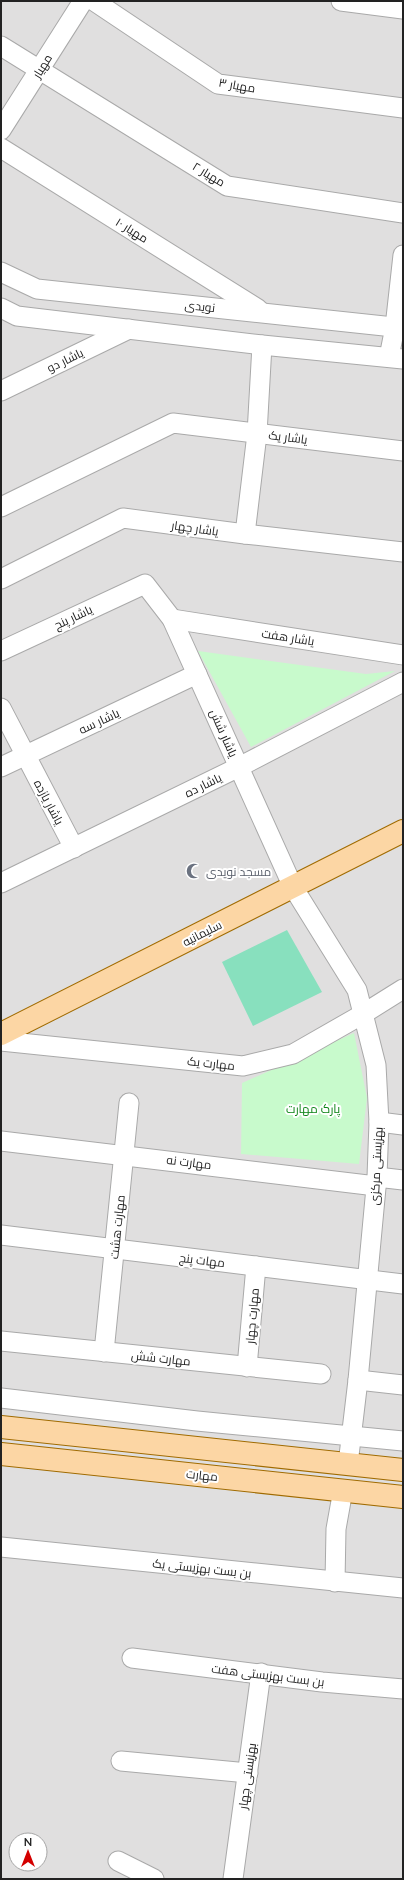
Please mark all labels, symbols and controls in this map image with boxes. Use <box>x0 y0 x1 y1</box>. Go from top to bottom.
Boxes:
street label: مهیار <box>28 51 55 82</box>
street label: مهیار ۳ <box>217 74 257 96</box>
street label: مهیار ۲ <box>190 158 228 190</box>
street label: مهیار ۱۰ <box>113 214 151 246</box>
street label: نویدی <box>184 297 216 315</box>
street label: یاشار دو <box>44 344 86 375</box>
street label: یاشار یک <box>268 427 309 447</box>
street label: یاشار چهار <box>169 517 220 541</box>
street label: یاشار پنج <box>51 601 96 634</box>
street label: یاشار هفت <box>260 625 316 649</box>
street label: یاشار سه <box>76 705 123 737</box>
street label: یاشار شش <box>207 707 242 760</box>
street label: یاشار ده <box>182 769 225 800</box>
street label: یاشار یازده <box>31 777 68 828</box>
mosque icon: مسجد نویدی <box>185 862 203 880</box>
place label: مسجد نویدی <box>206 864 271 879</box>
street label: سلیمانیه <box>180 917 224 949</box>
street label: مهارت یک <box>186 1053 236 1073</box>
park label: پارک مهارت <box>286 1101 341 1118</box>
street label: بهزیستی مرکزی <box>366 1126 386 1206</box>
street label: مهارت نه <box>166 1152 212 1172</box>
street label: مهارت هشت <box>106 1194 128 1260</box>
street label: مهات پنج <box>178 1250 226 1272</box>
street label: مهارت چهار <box>242 1287 264 1346</box>
street label: مهارت شش <box>130 1347 192 1369</box>
street label: مهارت <box>185 1466 219 1484</box>
street label: بن بست بهزیستی یک <box>152 1555 252 1581</box>
street label: بن بست بهزیستی هفت <box>211 1661 325 1689</box>
street label: بهزیستی چهار <box>235 1742 261 1811</box>
north arrow <box>8 1832 48 1872</box>
text: N <box>24 1835 32 1848</box>

